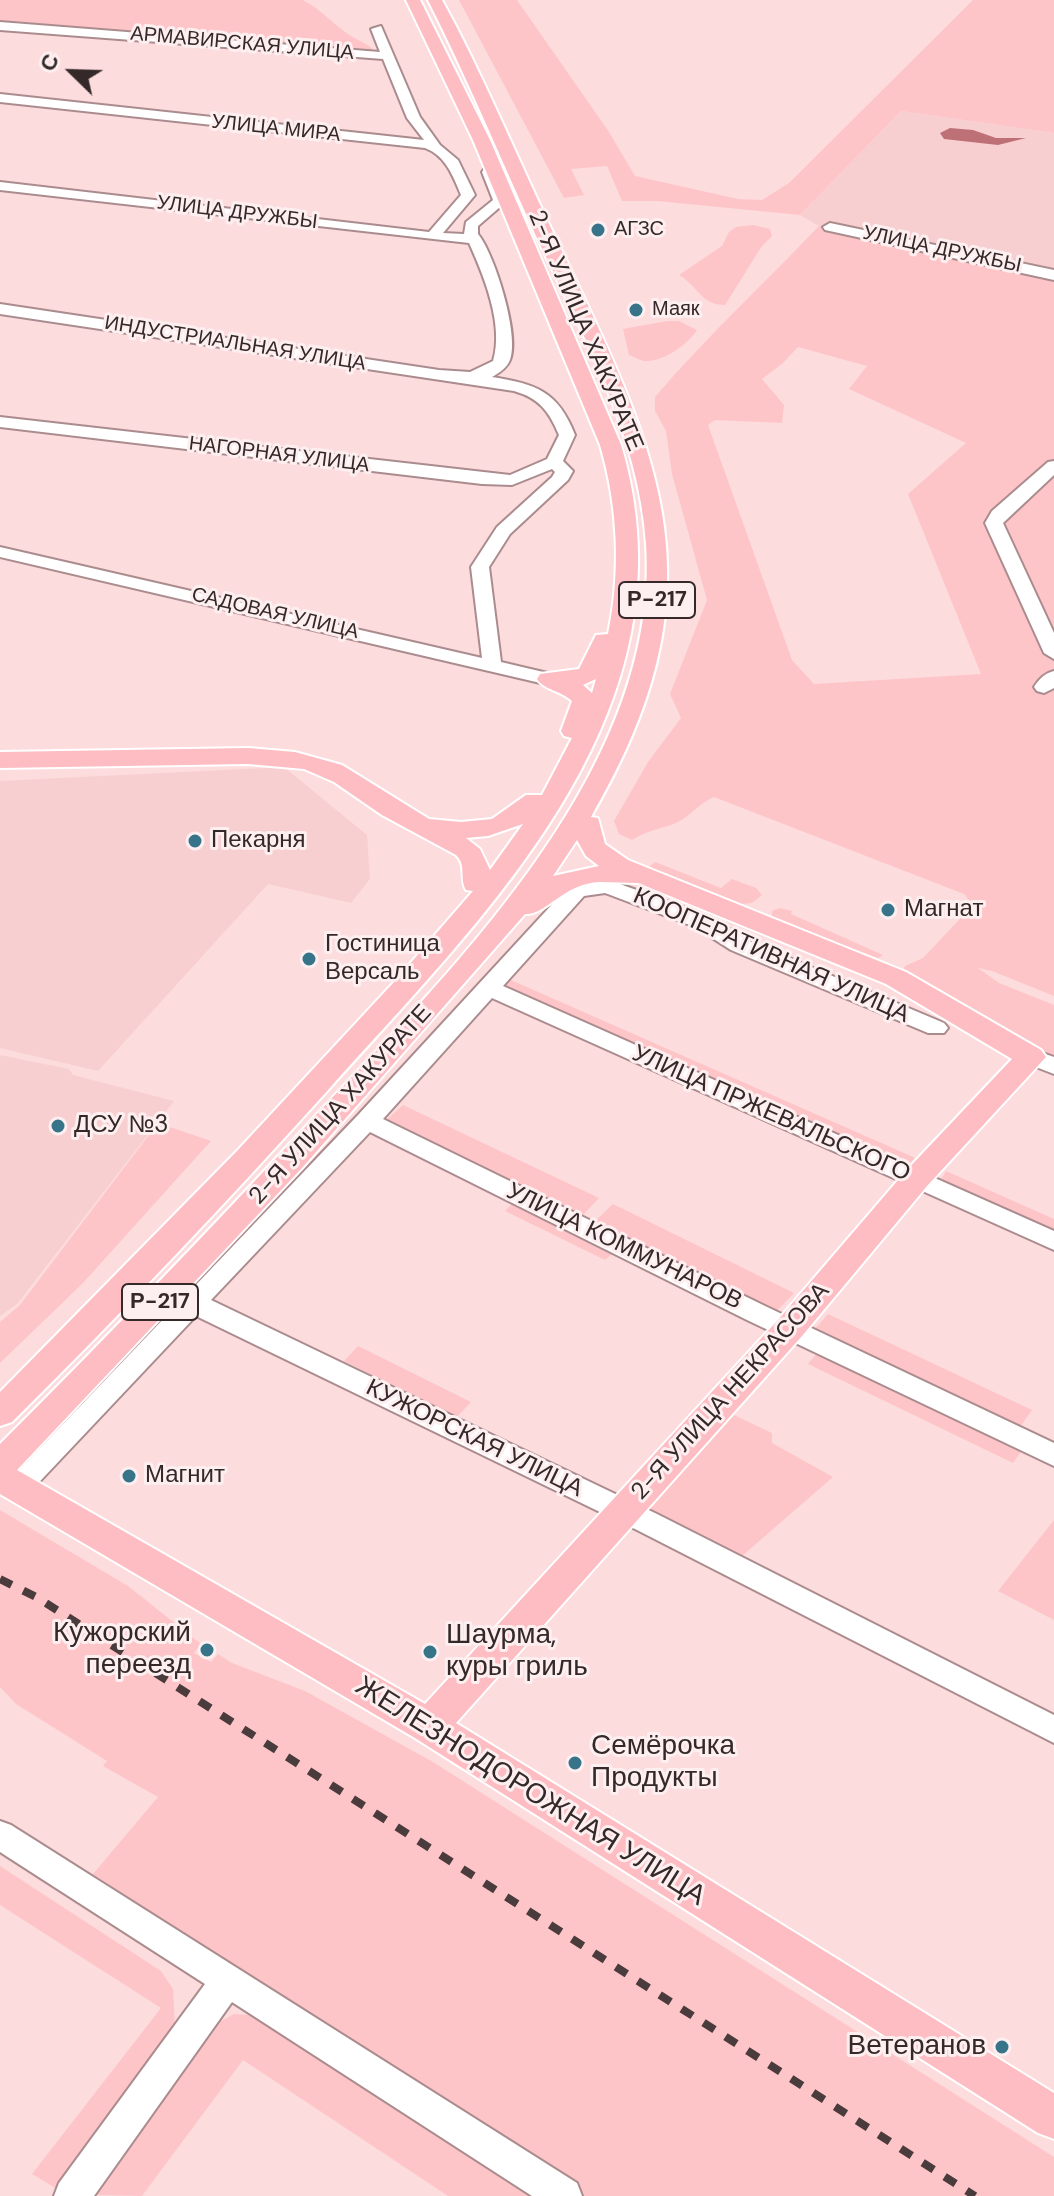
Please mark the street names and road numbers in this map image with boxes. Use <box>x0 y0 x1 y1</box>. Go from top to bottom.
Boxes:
street label: АРМАВИРСКАЯ УЛИЦА <box>129 22 355 66</box>
street label: УЛИЦА МИРА <box>210 110 342 148</box>
street label: УЛИЦА ДРУЖБЫ <box>155 191 319 235</box>
street label: 2-Я УЛИЦА ХАКУРАТЕ <box>521 206 649 456</box>
street label: УЛИЦА ДРУЖБЫ <box>861 221 1023 279</box>
street label: ИНДУСТРИАЛЬНАЯ УЛИЦА <box>103 311 367 377</box>
street label: НАГОРНАЯ УЛИЦА <box>187 432 371 478</box>
road number: Р-217 <box>619 582 695 618</box>
street label: САДОВАЯ УЛИЦА <box>189 583 361 645</box>
street label: КООПЕРАТИВНАЯ УЛИЦА <box>629 882 913 1030</box>
street label: 2-Я УЛИЦА ХАКУРАТЕ <box>244 999 438 1211</box>
street label: УЛИЦА ПРЖЕВАЛЬСКОГО <box>627 1040 915 1188</box>
street label: УЛИЦА КОММУНАРОВ <box>501 1177 747 1317</box>
street label: 2-Я УЛИЦА НЕКРАСОВА <box>626 1278 836 1506</box>
road number: Р-217 <box>122 1284 198 1320</box>
street label: КУЖОРСКАЯ УЛИЦА <box>361 1374 587 1504</box>
street label: ЖЕЛЕЗНОДОРОЖНАЯ УЛИЦА <box>349 1670 711 1914</box>

